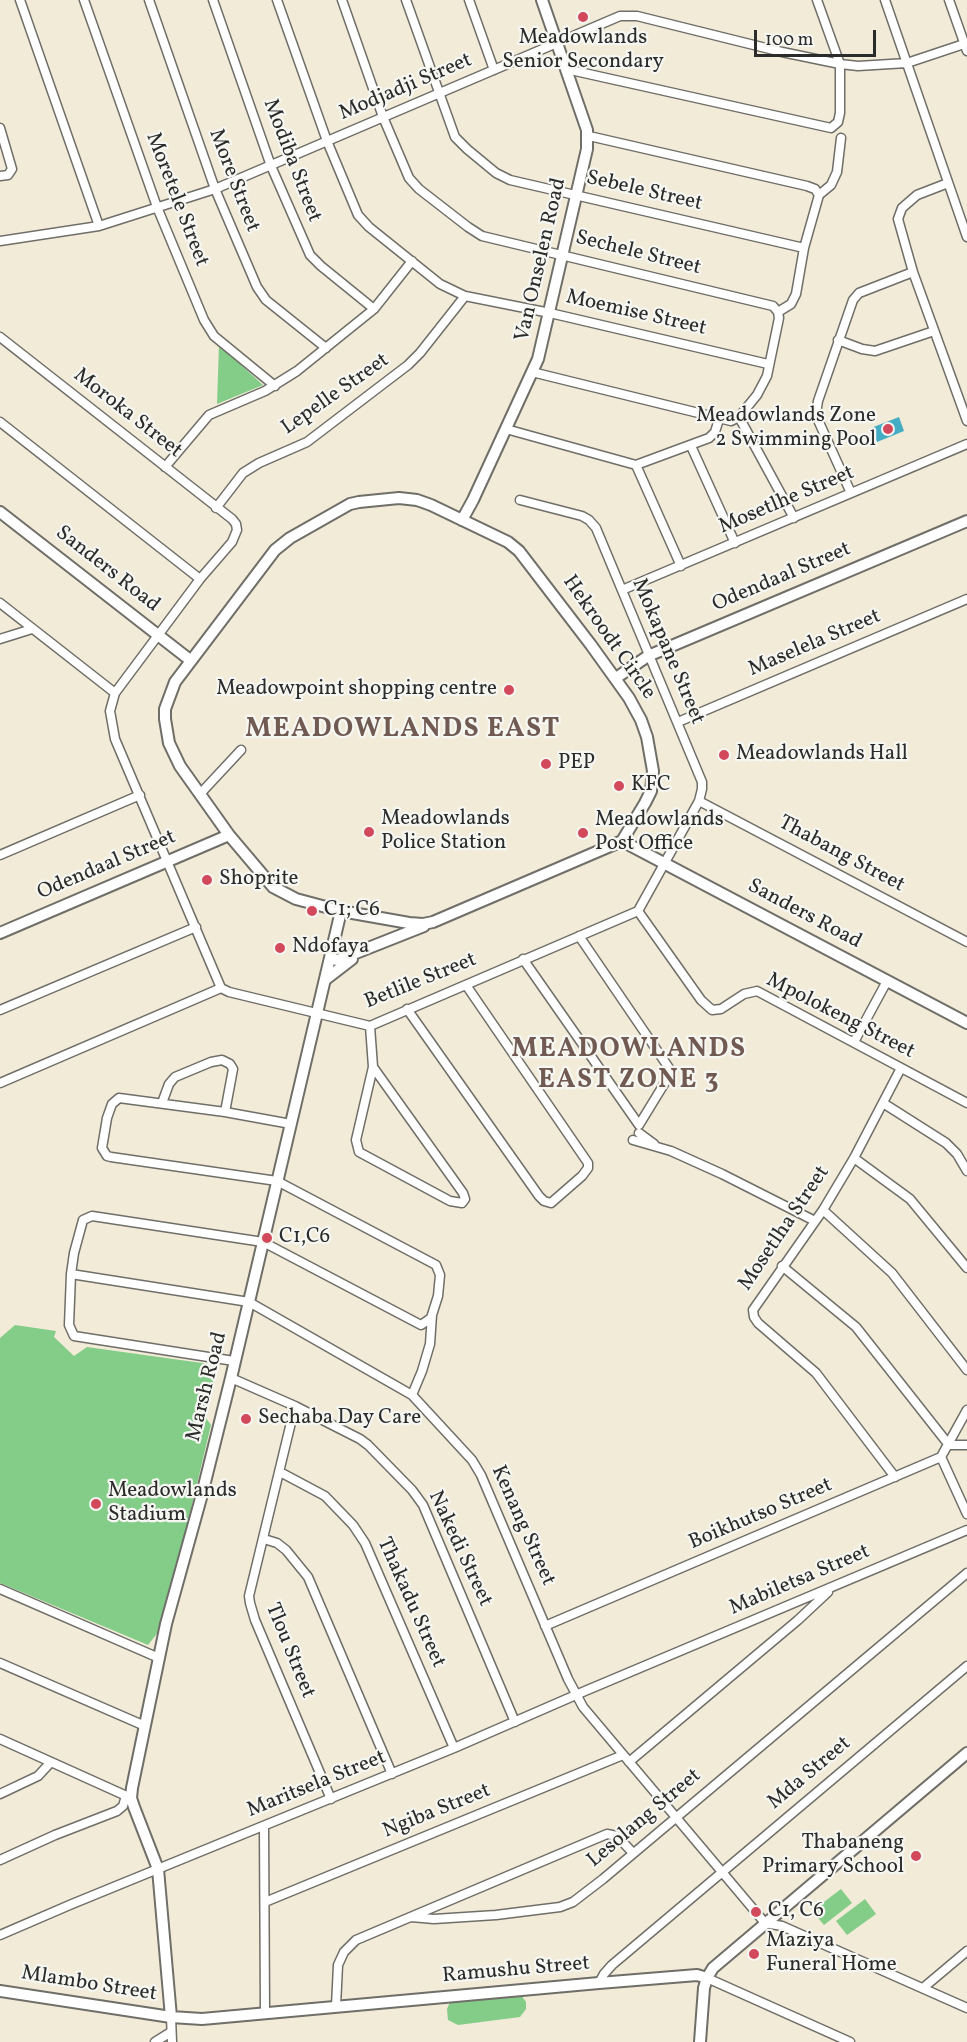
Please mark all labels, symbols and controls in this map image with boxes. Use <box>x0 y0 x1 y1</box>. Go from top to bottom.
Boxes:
marker: Meadowlands Senior Secondary <box>576 10 590 24</box>
scale bar <box>757 18 878 56</box>
place label: Meadowlands Senior Secondary <box>502 26 664 76</box>
text: 100 m <box>765 28 814 53</box>
street label: Modjadji Street <box>336 49 476 127</box>
street label: Modiba Street <box>256 96 326 226</box>
street label: More Street <box>202 126 264 236</box>
street label: Moretele Street <box>139 129 213 271</box>
street label: Sebele Street <box>583 166 705 218</box>
street label: Van Onselen Road <box>511 176 573 344</box>
street label: Sechele Street <box>573 226 703 282</box>
street label: Moemise Street <box>563 286 709 342</box>
street label: Lepelle Street <box>277 349 395 441</box>
street label: Moroka Street <box>68 364 186 464</box>
place label: Meadowlands Zone 2 Swimming Pool <box>696 404 876 454</box>
marker: Meadowlands Zone 2 Swimming Pool <box>881 422 895 436</box>
street label: Mosetlhe Street <box>716 461 858 541</box>
street label: Sanders Road <box>50 521 164 619</box>
street label: Odendaal Street <box>709 537 855 619</box>
street label: Hekroodt Circle <box>556 571 660 705</box>
street label: Mokapane Street <box>625 575 709 729</box>
street label: Maselela Street <box>745 605 885 683</box>
place label: Meadowpoint shopping centre <box>216 677 497 703</box>
marker: Meadowpoint shopping centre <box>502 683 516 697</box>
district label: MEADOWLANDS EAST <box>245 715 561 747</box>
place label: Meadowlands Hall <box>736 742 908 768</box>
marker: Meadowlands Hall <box>717 748 731 762</box>
place label: PEP <box>558 751 595 777</box>
marker: PEP <box>539 757 553 771</box>
place label: KFC <box>631 773 671 799</box>
marker: KFC <box>612 779 626 793</box>
place label: Meadowlands Police Station <box>381 807 510 857</box>
place label: Meadowlands Post Office <box>595 808 724 858</box>
street label: Thabang Street <box>774 811 908 899</box>
street label: Odendaal Street <box>34 825 180 907</box>
marker: Meadowlands Police Station <box>362 825 376 839</box>
marker: Meadowlands Post Office <box>576 826 590 840</box>
place label: Shoprite <box>219 867 299 893</box>
marker: Shoprite <box>200 873 214 887</box>
street label: Sanders Road <box>743 874 865 956</box>
place label: C1; C6 <box>324 898 380 924</box>
marker: C1; C6 <box>305 904 319 918</box>
place label: Ndofaya <box>292 935 369 961</box>
marker: Ndofaya <box>273 941 287 955</box>
street label: Betlile Street <box>361 948 481 1016</box>
street label: Mpolokeng Street <box>761 969 919 1065</box>
district label: MEADOWLANDS EAST ZONE 3 <box>512 1035 746 1098</box>
street label: Mosetlha Street <box>734 1162 836 1296</box>
place label: C1,C6 <box>279 1225 330 1251</box>
marker: C1,C6 <box>260 1231 274 1245</box>
street label: Marsh Road <box>182 1330 234 1444</box>
place label: Sechaba Day Care <box>258 1406 421 1432</box>
marker: Sechaba Day Care <box>239 1412 253 1426</box>
street label: Kenang Street <box>484 1462 560 1590</box>
street label: Boikhutso Street <box>686 1473 836 1557</box>
place label: Meadowlands Stadium <box>108 1479 237 1529</box>
street label: Nakedi Street <box>421 1487 497 1611</box>
marker: Meadowlands Stadium <box>89 1497 103 1511</box>
street label: Thakadu Street <box>370 1534 450 1672</box>
street label: Mabiletsa Street <box>726 1540 874 1622</box>
street label: Tlou Street <box>259 1600 319 1702</box>
street label: Mda Street <box>763 1732 857 1816</box>
street label: Maritsela Street <box>244 1746 390 1824</box>
street label: Lesolang Street <box>583 1764 707 1874</box>
street label: Ngiba Street <box>380 1779 494 1845</box>
place label: Thabaneng Primary School <box>762 1831 904 1881</box>
marker: Thabaneng Primary School <box>909 1849 923 1863</box>
place label: C1, C6 <box>768 1899 824 1925</box>
marker: C1, C6 <box>749 1905 763 1919</box>
place label: Maziya Funeral Home <box>766 1929 897 1979</box>
marker: Maziya Funeral Home <box>747 1947 761 1961</box>
street label: Ramushu Street <box>441 1952 591 1990</box>
street label: Mlambo Street <box>19 1962 159 2008</box>

